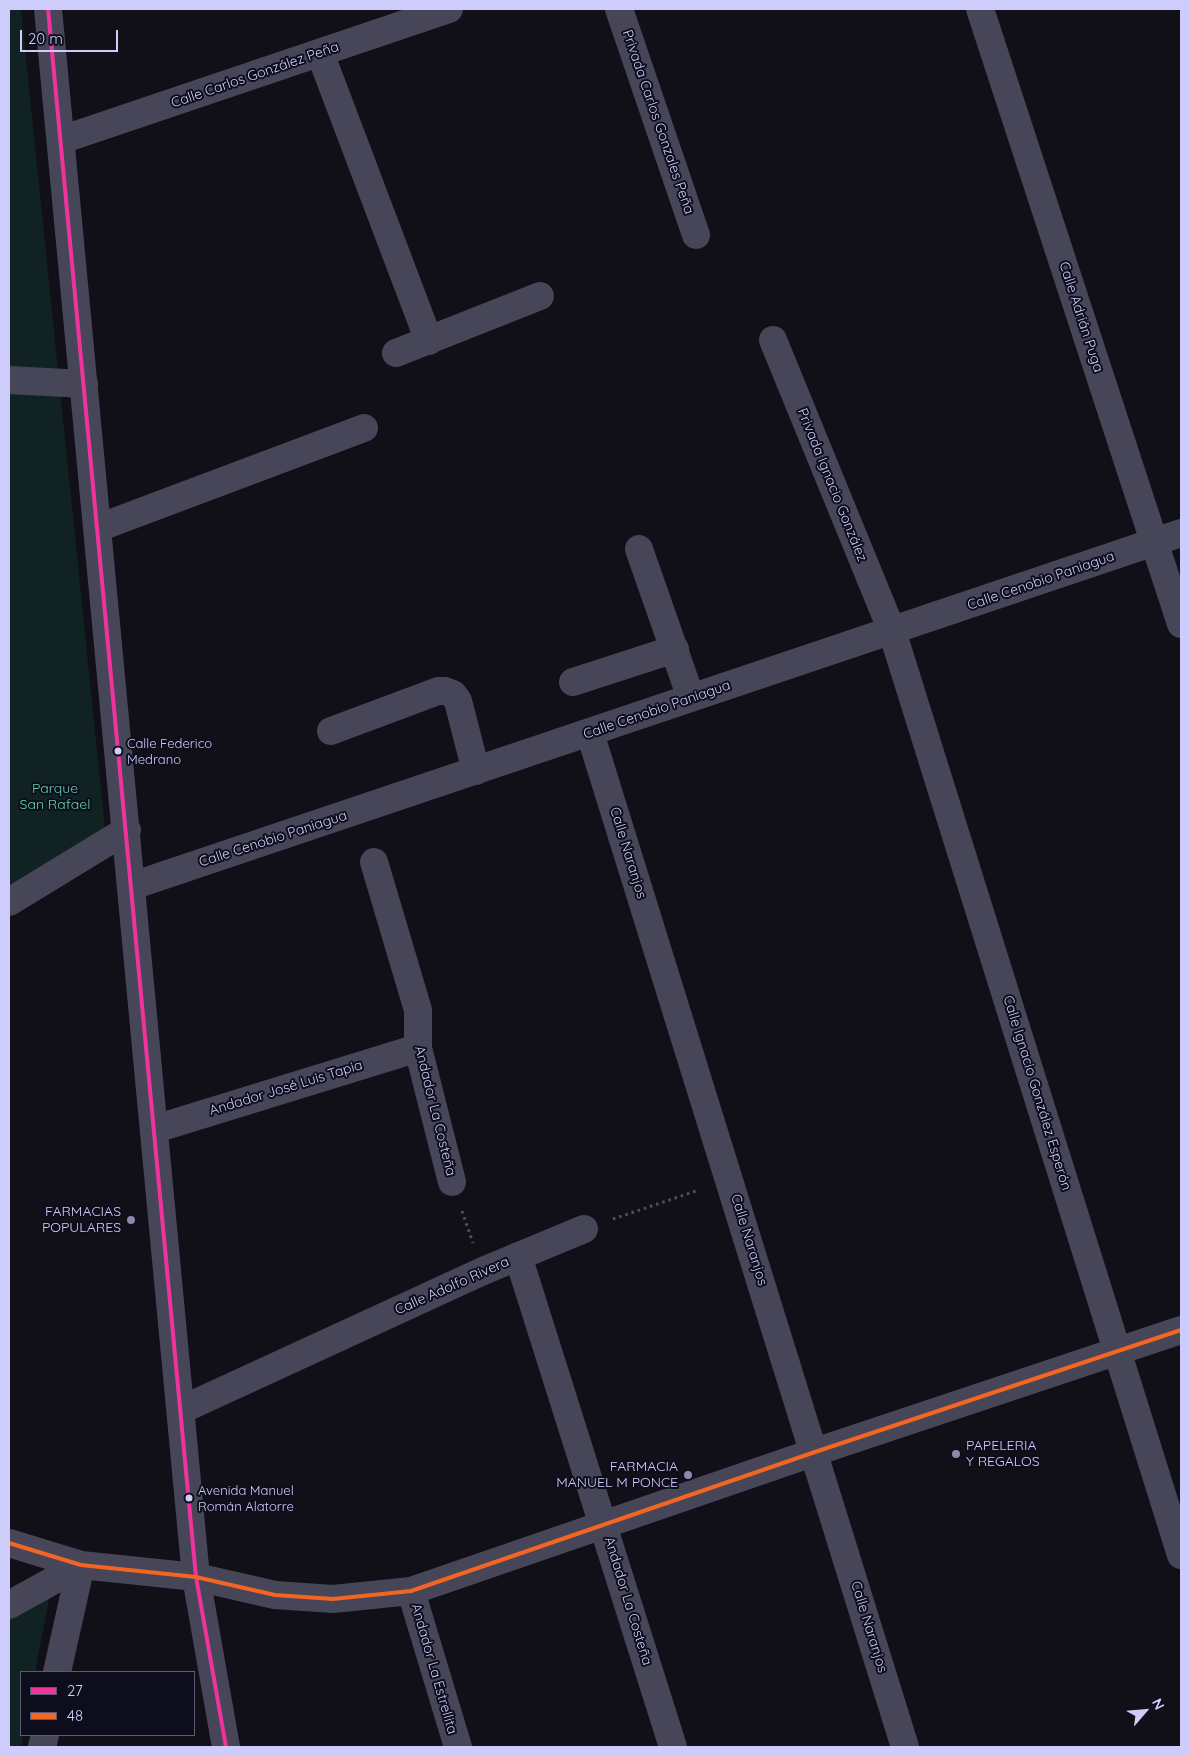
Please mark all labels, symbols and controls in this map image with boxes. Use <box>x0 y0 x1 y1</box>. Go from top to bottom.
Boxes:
scale bar <box>22 20 120 52</box>
street label: Privada Carlos Gonzales Peña <box>619 28 697 216</box>
text: 20 m <box>28 29 63 48</box>
street label: Calle Carlos González Peña <box>169 38 341 112</box>
street label: Calle Adrián Puga <box>1055 260 1107 374</box>
street label: Privada Ignacio González <box>794 406 870 564</box>
street label: Calle Cenobio Paniagua <box>965 548 1117 614</box>
street label: Calle Cenobio Paniagua <box>581 677 733 743</box>
place label: Calle Federico Medrano <box>127 736 212 767</box>
marker: Calle Federico Medrano <box>113 746 123 756</box>
park label: Parque San Rafael <box>20 781 90 814</box>
street label: Calle Naranjos <box>606 805 650 901</box>
street label: Calle Cenobio Paniagua <box>197 807 349 871</box>
street label: Calle Ignacio González Esperón <box>999 994 1075 1192</box>
street label: Andador La Costeña <box>411 1044 459 1178</box>
street label: Andador José Luis Tapia <box>207 1057 365 1119</box>
street label: Calle Naranjos <box>727 1192 771 1288</box>
place label: FARMACIAS POPULARES <box>42 1204 121 1236</box>
marker: FARMACIAS POPULARES <box>125 1214 137 1226</box>
street label: Calle Adolfo Rivera <box>392 1253 512 1319</box>
place label: PAPELERIA Y REGALOS <box>966 1438 1040 1470</box>
marker: PAPELERIA Y REGALOS <box>950 1448 962 1460</box>
place label: FARMACIA MANUEL M PONCE <box>556 1459 678 1491</box>
marker: FARMACIA MANUEL M PONCE <box>682 1469 694 1481</box>
place label: Avenida Manuel Román Alatorre <box>198 1483 294 1514</box>
marker: Avenida Manuel Román Alatorre <box>184 1493 194 1503</box>
street label: Andador La Costeña <box>600 1535 656 1667</box>
street label: Calle Naranjos <box>847 1579 891 1675</box>
street label: Andador La Estrellita <box>407 1602 461 1736</box>
legend <box>20 1671 195 1736</box>
text: 27 <box>67 1681 83 1700</box>
north arrow <box>1120 1686 1170 1736</box>
text: N <box>1148 1696 1169 1713</box>
text: 48 <box>67 1706 83 1725</box>

